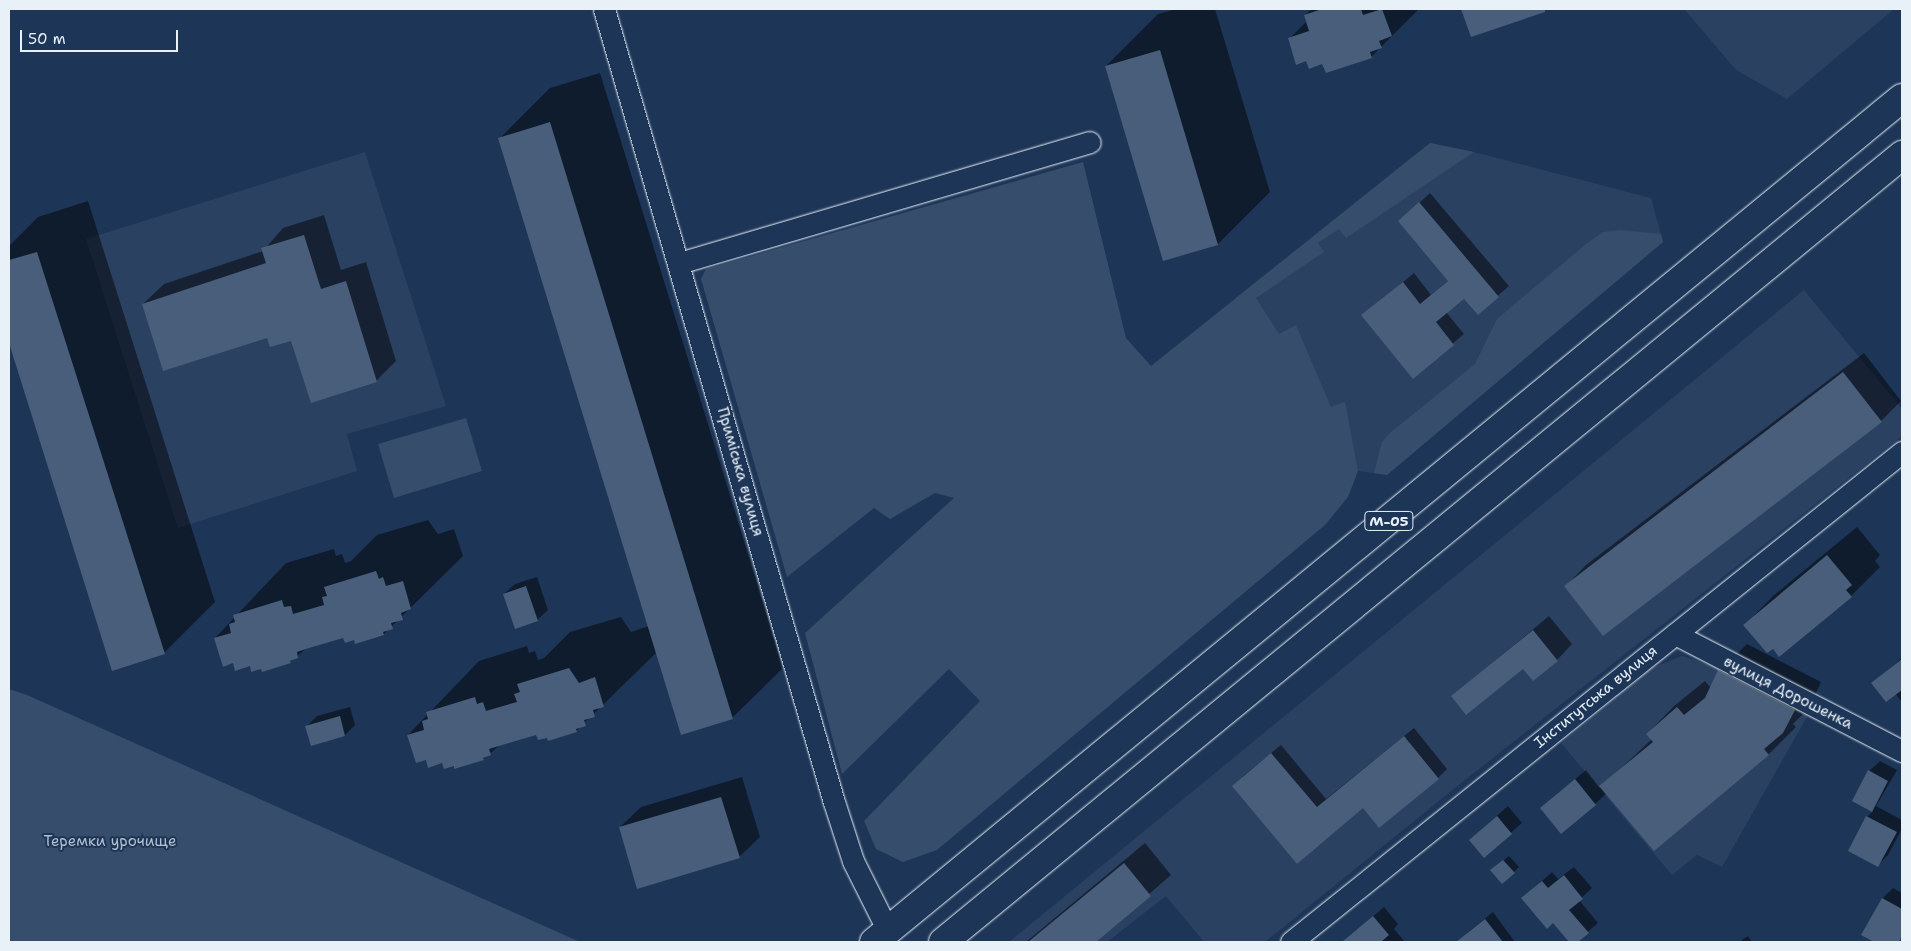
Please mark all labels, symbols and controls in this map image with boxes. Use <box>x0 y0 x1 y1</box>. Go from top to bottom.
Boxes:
scale bar <box>22 20 180 52</box>
text: 50 m <box>28 29 66 49</box>
street label: Приміська вулиця <box>713 406 767 538</box>
road number: М-05 <box>1364 510 1414 532</box>
street label: Інститутська вулиця <box>1531 642 1661 752</box>
street label: вулиця Дорошенка <box>1720 653 1856 733</box>
park label: Теремки урочище <box>44 833 176 851</box>

